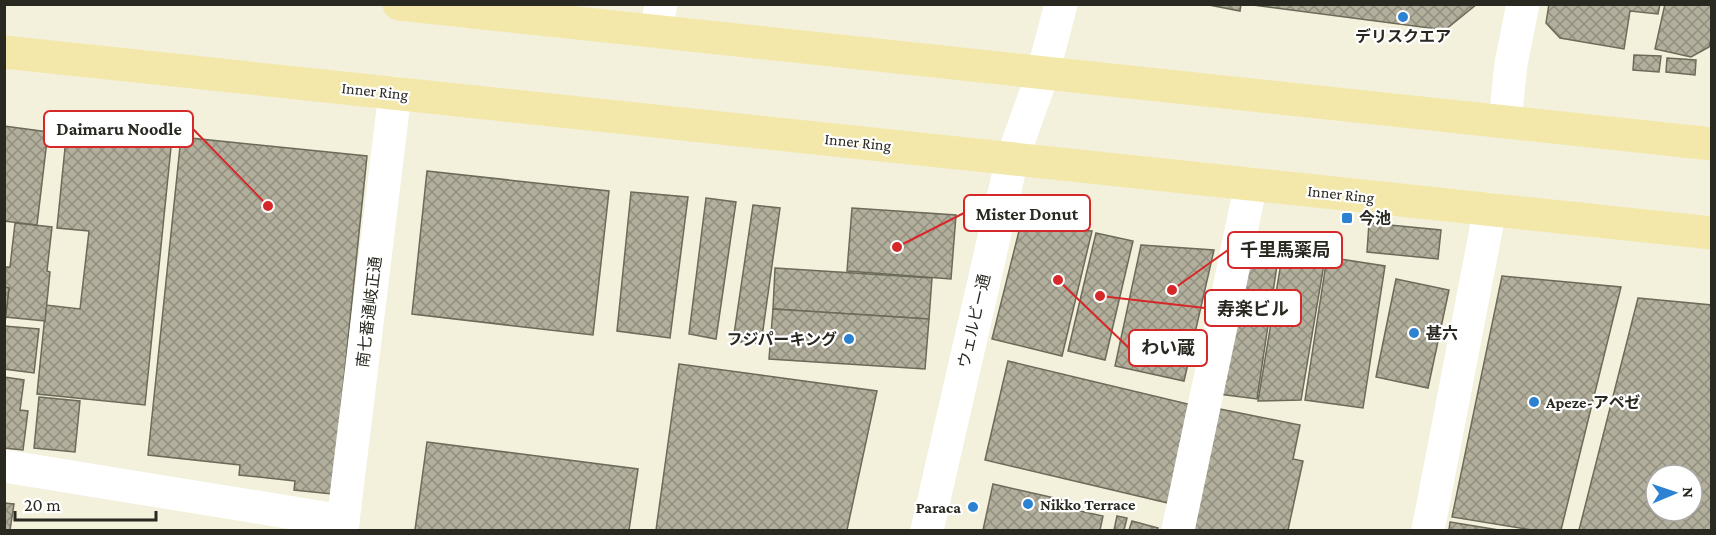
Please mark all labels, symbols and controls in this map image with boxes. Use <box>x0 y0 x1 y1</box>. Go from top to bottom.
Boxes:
marker: デリスクエア <box>1396 10 1410 24</box>
place label: デリスクエア <box>1355 28 1451 45</box>
street label: Inner Ring <box>341 79 410 104</box>
callout: Daimaru Noodle <box>44 111 193 147</box>
text: Daimaru Noodle <box>56 119 182 139</box>
street label: Inner Ring <box>824 130 893 155</box>
street label: Inner Ring <box>1307 182 1376 207</box>
callout: Mister Donut <box>964 195 1090 231</box>
text: Mister Donut <box>976 204 1079 224</box>
place label: 今池 <box>1359 210 1391 227</box>
marker: 今池 <box>1340 211 1354 225</box>
callout: 千里馬薬局 <box>1228 232 1342 268</box>
text: 千里馬薬局 <box>1240 240 1330 260</box>
street label: 南七番通岐正通 <box>354 255 384 369</box>
street label: ウェルビー通 <box>955 272 993 370</box>
callout: 寿楽ビル <box>1205 290 1301 326</box>
text: 寿楽ビル <box>1217 299 1289 319</box>
place label: 甚六 <box>1426 325 1458 342</box>
marker: 甚六 <box>1407 326 1421 340</box>
place label: フジパーキング <box>726 330 837 348</box>
callout: わい蔵 <box>1129 330 1207 366</box>
marker: フジパーキング <box>842 332 856 346</box>
text: わい蔵 <box>1141 338 1195 358</box>
place label: Apeze-アペゼ <box>1545 394 1641 411</box>
marker: Apeze-アペゼ <box>1527 395 1541 409</box>
north arrow <box>1644 463 1704 523</box>
scale bar <box>15 484 156 522</box>
text: N <box>1680 487 1697 498</box>
text: 20 m <box>24 495 61 515</box>
place label: Nikko Terrace <box>1040 496 1136 513</box>
marker: Nikko Terrace <box>1021 497 1035 511</box>
place label: Paraca <box>916 499 961 516</box>
marker: Paraca <box>966 500 980 514</box>

